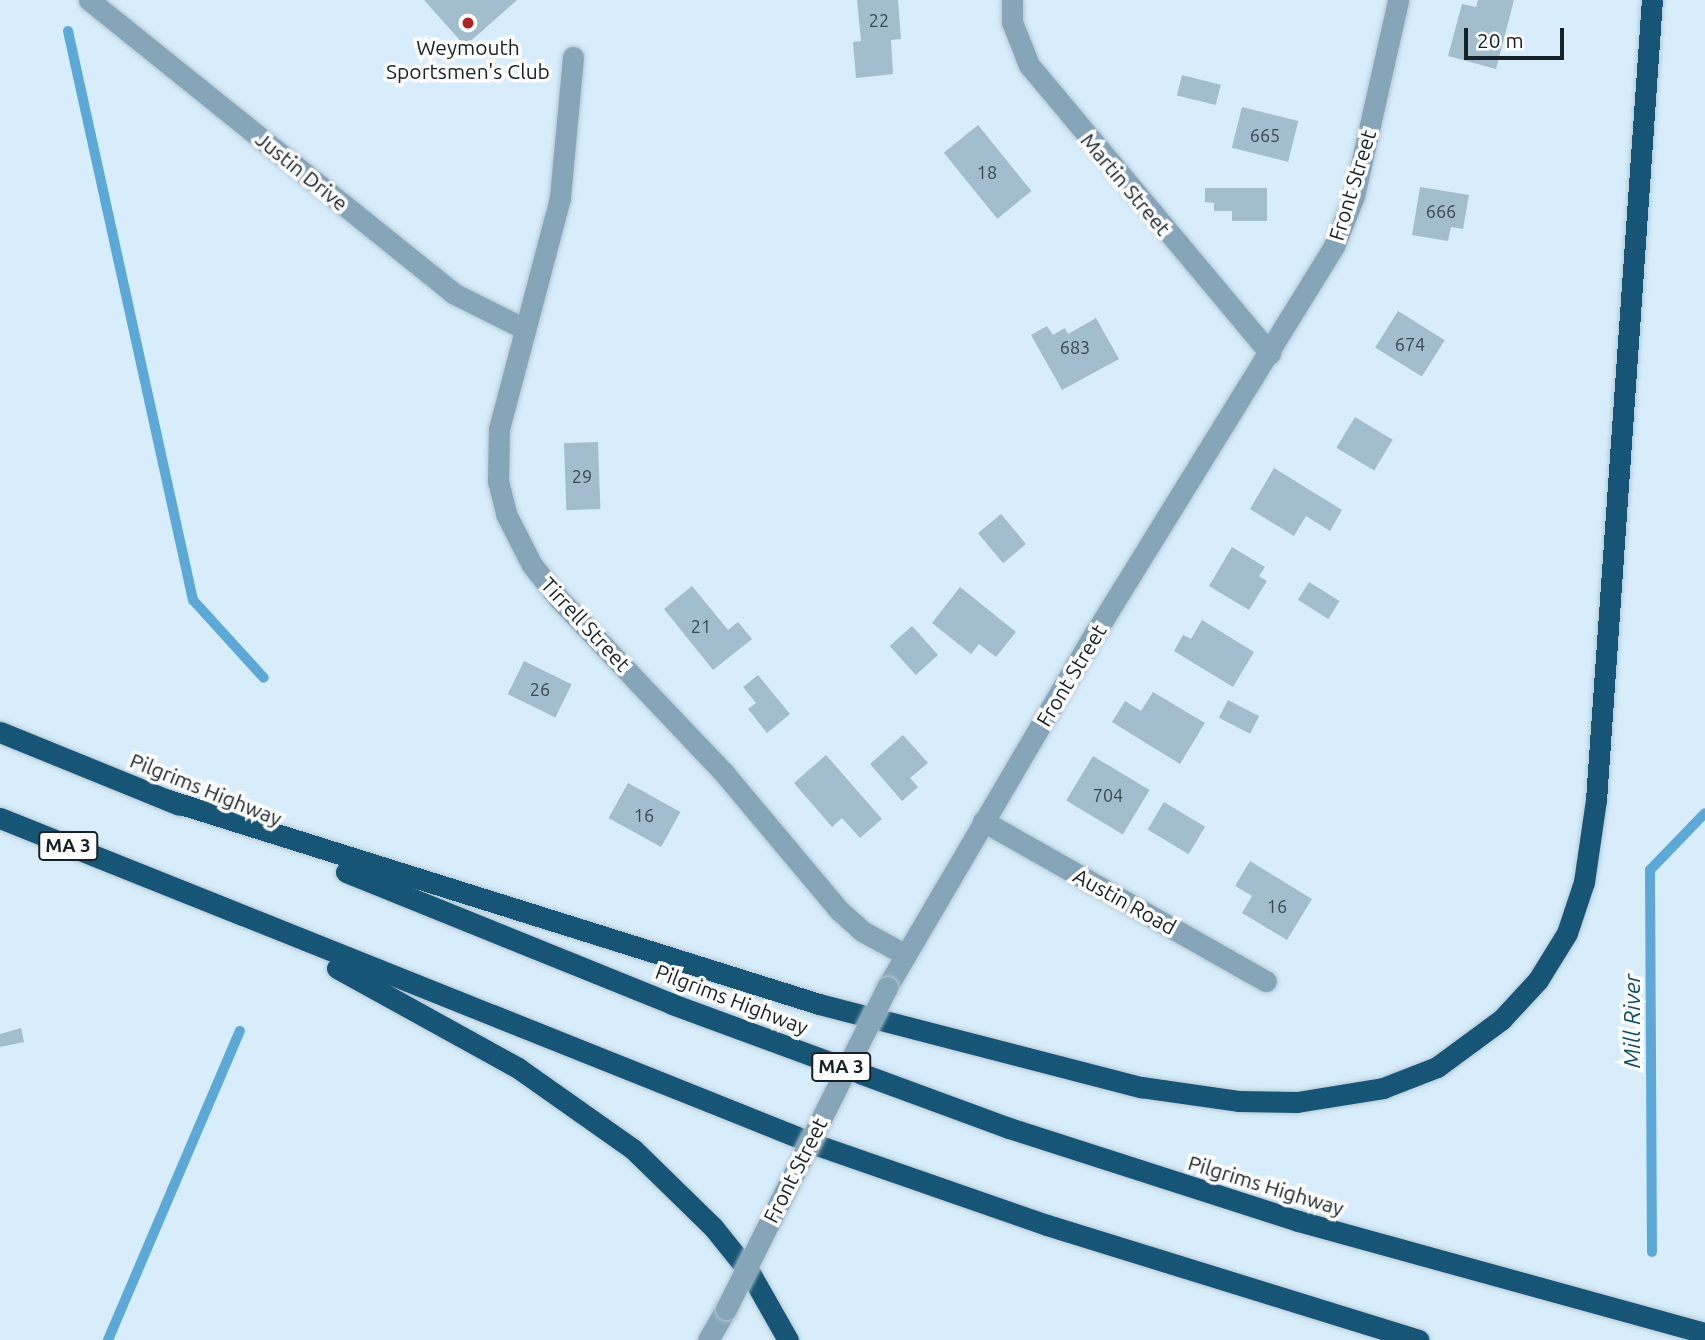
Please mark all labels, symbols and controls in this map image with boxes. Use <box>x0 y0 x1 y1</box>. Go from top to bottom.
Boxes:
house number: 22 <box>869 9 889 31</box>
scale bar <box>1467 14 1567 58</box>
marker: Weymouth Sportsmen's Club <box>460 15 476 31</box>
text: 20 m <box>1477 28 1524 52</box>
place label: Weymouth Sportsmen's Club <box>386 34 550 84</box>
house number: 665 <box>1250 124 1280 146</box>
street label: Justin Drive <box>251 126 353 216</box>
street label: Front Street <box>1323 127 1381 243</box>
street label: Martin Street <box>1076 128 1176 240</box>
house number: 18 <box>977 161 997 183</box>
house number: 666 <box>1426 200 1456 222</box>
house number: 674 <box>1395 333 1425 355</box>
house number: 683 <box>1060 336 1090 358</box>
house number: 29 <box>572 465 592 487</box>
street label: Tirrell Street <box>536 572 636 676</box>
house number: 21 <box>691 615 711 637</box>
street label: Front Street <box>1031 619 1111 731</box>
house number: 26 <box>530 678 550 700</box>
street label: Pilgrims Highway <box>127 747 285 831</box>
house number: 704 <box>1093 784 1123 806</box>
house number: 16 <box>634 804 654 826</box>
road number: MA 3 <box>38 831 98 862</box>
street label: Austin Road <box>1069 863 1181 939</box>
house number: 16 <box>1267 895 1287 917</box>
street label: Pilgrims Highway <box>652 958 812 1040</box>
water label: Mill River <box>1618 974 1646 1068</box>
road number: MA 3 <box>811 1051 871 1082</box>
street label: Front Street <box>758 1113 832 1227</box>
street label: Pilgrims Highway <box>1185 1149 1347 1221</box>

